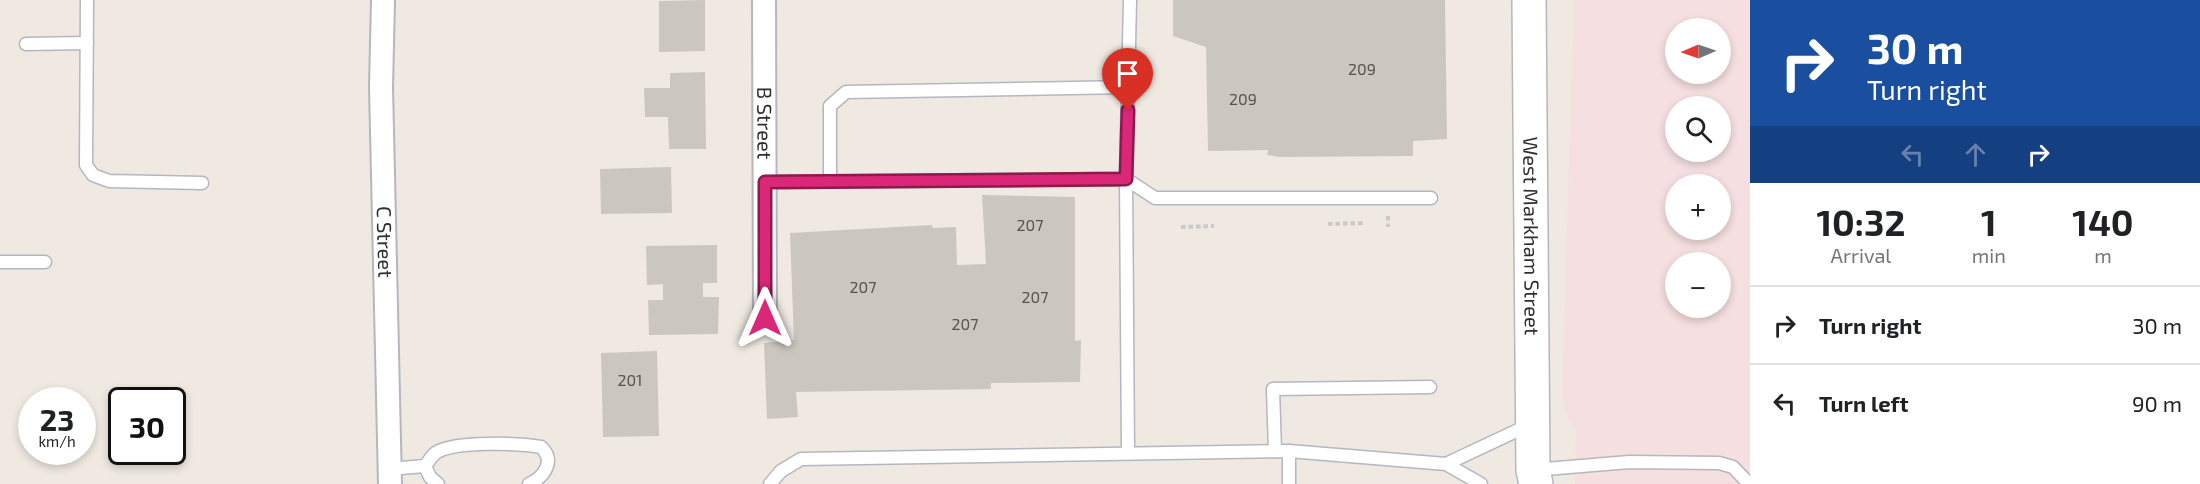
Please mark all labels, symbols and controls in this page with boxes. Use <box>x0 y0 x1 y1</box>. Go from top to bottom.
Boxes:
north arrow <box>1665 18 1731 84</box>
map controls <box>1665 18 1731 318</box>
text: 30 m <box>1867 22 1963 72</box>
icon: right <box>1768 24 1846 102</box>
pin <box>1102 48 1153 110</box>
icon: arrive <box>1111 57 1144 90</box>
house number: 209 <box>1348 59 1376 78</box>
text: Turn right <box>1867 73 1987 105</box>
street label: B Street <box>753 87 778 160</box>
house number: 209 <box>1229 89 1257 108</box>
button: search <box>1665 96 1731 162</box>
street label: West Markham Street <box>1519 137 1545 336</box>
icon: left <box>1896 138 1929 171</box>
icon: ahead <box>1959 138 1992 171</box>
icon: right <box>2022 138 2055 171</box>
button: + <box>1665 174 1731 240</box>
text: 10:32 <box>1816 200 1905 243</box>
text: 1 <box>1981 200 1997 243</box>
text: 140 <box>2072 200 2134 243</box>
street label: C Street <box>373 206 398 278</box>
house number: 207 <box>1017 215 1043 234</box>
text: Arrival <box>1830 243 1891 267</box>
text: min <box>1972 243 2006 267</box>
text: m <box>2094 243 2112 267</box>
button: − <box>1665 252 1731 318</box>
house number: 207 <box>850 277 876 296</box>
position arrow <box>733 286 797 350</box>
house number: 207 <box>1022 287 1048 306</box>
icon: right <box>1768 309 1801 342</box>
text: Turn right <box>1819 312 1921 338</box>
text: 30 m <box>2132 312 2182 338</box>
house number: 207 <box>952 314 978 333</box>
house number: 201 <box>617 370 643 389</box>
speed limit sign: 30 <box>108 387 186 465</box>
icon: left <box>1768 387 1801 420</box>
text: Turn left <box>1819 390 1908 416</box>
text: 90 m <box>2132 390 2182 416</box>
text: 23 <box>40 401 74 437</box>
text: km/h <box>38 432 76 450</box>

